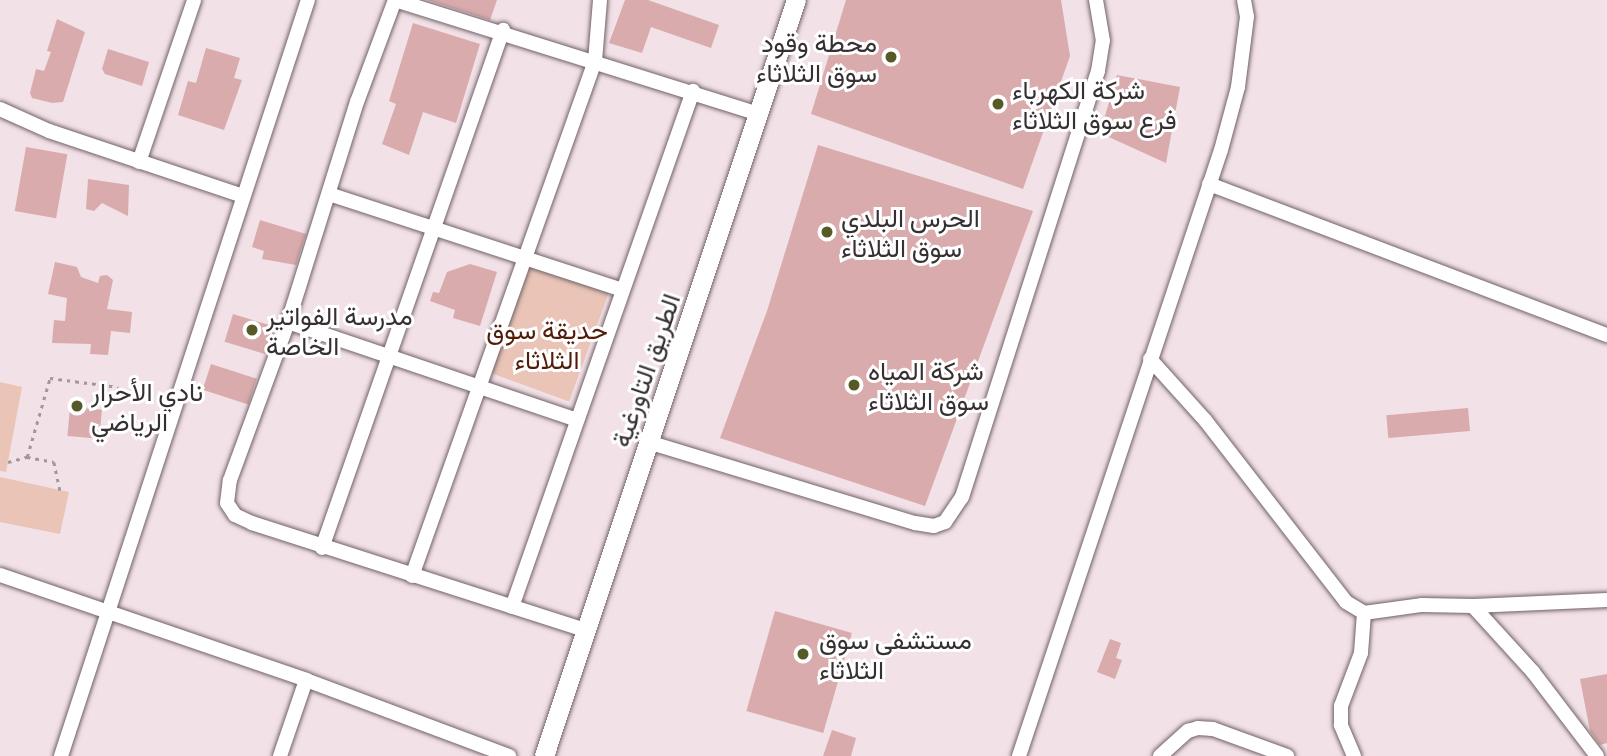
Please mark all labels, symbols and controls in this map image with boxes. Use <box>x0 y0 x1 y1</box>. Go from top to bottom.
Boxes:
place label: محطة وقود سوق الثلاثاء <box>756 26 877 88</box>
marker: محطة وقود سوق الثلاثاء <box>883 49 899 65</box>
place label: شركة الكهرباء فرع سوق الثلاثاء <box>1012 73 1177 134</box>
marker: شركة الكهرباء فرع سوق الثلاثاء <box>990 96 1006 112</box>
place label: الحرس البلدي سوق الثلاثاء <box>841 201 980 262</box>
marker: الحرس البلدي سوق الثلاثاء <box>819 224 835 240</box>
street label: الطريق التاورغية <box>604 289 686 451</box>
place label: مدرسة الفواتير الخاصة <box>266 299 413 360</box>
park label: حديقة سوق الثلاثاء <box>486 313 608 374</box>
marker: مدرسة الفواتير الخاصة <box>244 322 260 338</box>
place label: شركة المياه سوق الثلاثاء <box>868 354 989 416</box>
place label: نادي الأحرار الرياضي <box>91 375 203 436</box>
marker: شركة المياه سوق الثلاثاء <box>846 377 862 393</box>
marker: نادي الأحرار الرياضي <box>69 398 85 414</box>
place label: مستشفى سوق الثلاثاء <box>819 623 972 684</box>
marker: مستشفى سوق الثلاثاء <box>793 644 813 664</box>

